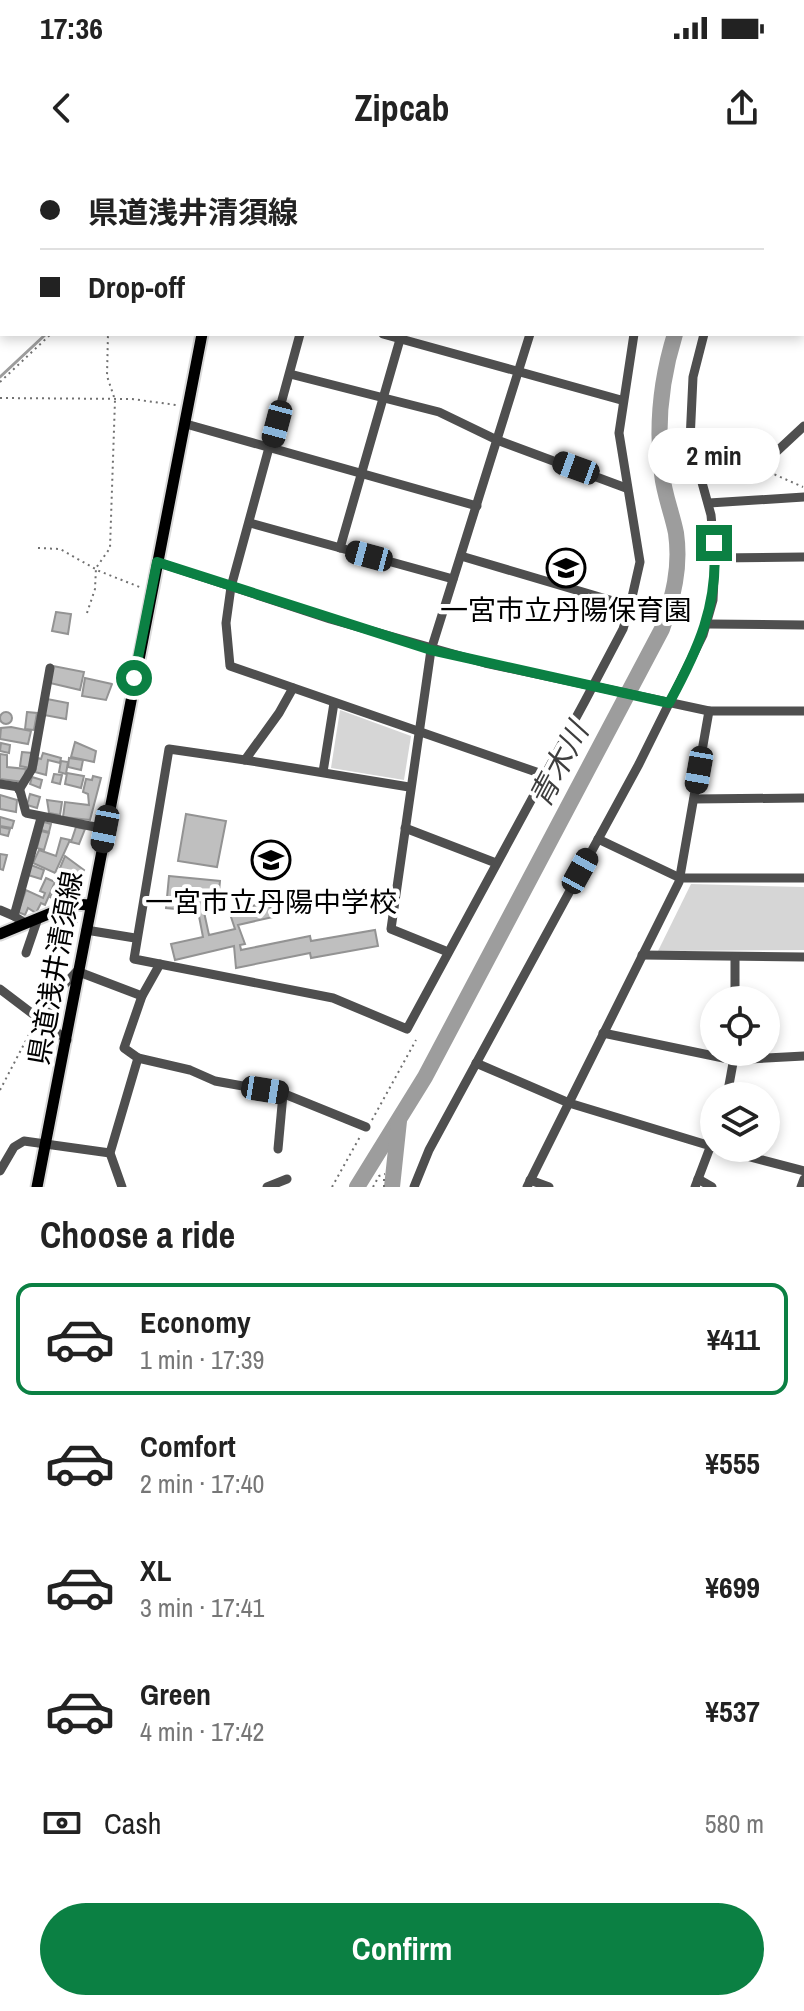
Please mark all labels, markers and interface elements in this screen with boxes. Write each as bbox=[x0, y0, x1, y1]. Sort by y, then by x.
text: 17:36 bbox=[40, 8, 103, 48]
text: Zipcab bbox=[354, 84, 450, 132]
icon: back bbox=[40, 86, 84, 130]
icon: share bbox=[720, 86, 764, 130]
text: 県道浅井清須線 bbox=[88, 192, 298, 232]
text: Drop-off bbox=[88, 267, 185, 307]
car bbox=[259, 398, 295, 450]
callout: 2 min bbox=[648, 427, 780, 483]
text: 2 min bbox=[686, 438, 742, 473]
car bbox=[549, 449, 603, 487]
route end bbox=[696, 525, 732, 561]
car bbox=[343, 538, 395, 574]
school or university icon: 一宮市立丹陽保育園 bbox=[545, 547, 587, 589]
place label: 一宮市立丹陽保育園 bbox=[440, 591, 692, 629]
route start bbox=[116, 660, 152, 696]
water label: 青木川 bbox=[519, 713, 598, 814]
car bbox=[683, 744, 715, 796]
car bbox=[89, 803, 121, 855]
school or university icon: 一宮市立丹陽中学校 bbox=[250, 839, 292, 881]
car bbox=[558, 844, 602, 898]
street label: 県道浅井清須線 bbox=[19, 868, 91, 1068]
place label: 一宮市立丹陽中学校 bbox=[145, 883, 397, 921]
map controls bbox=[700, 986, 780, 1162]
button: locate bbox=[700, 986, 780, 1066]
car bbox=[239, 1074, 291, 1106]
button: layers bbox=[700, 1082, 780, 1162]
text: Choose a ride bbox=[40, 1211, 235, 1259]
text: Economy bbox=[140, 1302, 251, 1342]
icon: car bbox=[44, 1303, 116, 1375]
text: ¥411 bbox=[707, 1319, 760, 1359]
text: 1 min · 17:39 bbox=[140, 1342, 264, 1377]
text: Comfort bbox=[140, 1426, 236, 1466]
icon: car bbox=[44, 1427, 116, 1499]
text: ¥555 bbox=[705, 1443, 760, 1483]
text: 2 min · 17:40 bbox=[140, 1466, 264, 1501]
text: XL bbox=[140, 1550, 171, 1590]
icon: car bbox=[44, 1551, 116, 1623]
text: ¥699 bbox=[705, 1567, 760, 1607]
text: 3 min · 17:41 bbox=[140, 1590, 264, 1625]
text: Green bbox=[140, 1674, 211, 1714]
icon: car bbox=[44, 1675, 116, 1747]
text: ¥537 bbox=[705, 1691, 760, 1731]
text: 4 min · 17:42 bbox=[140, 1714, 264, 1749]
icon: cash bbox=[40, 1801, 84, 1845]
text: Cash bbox=[104, 1803, 161, 1843]
text: 580 m bbox=[705, 1806, 764, 1841]
button: Confirm bbox=[40, 1903, 764, 1995]

